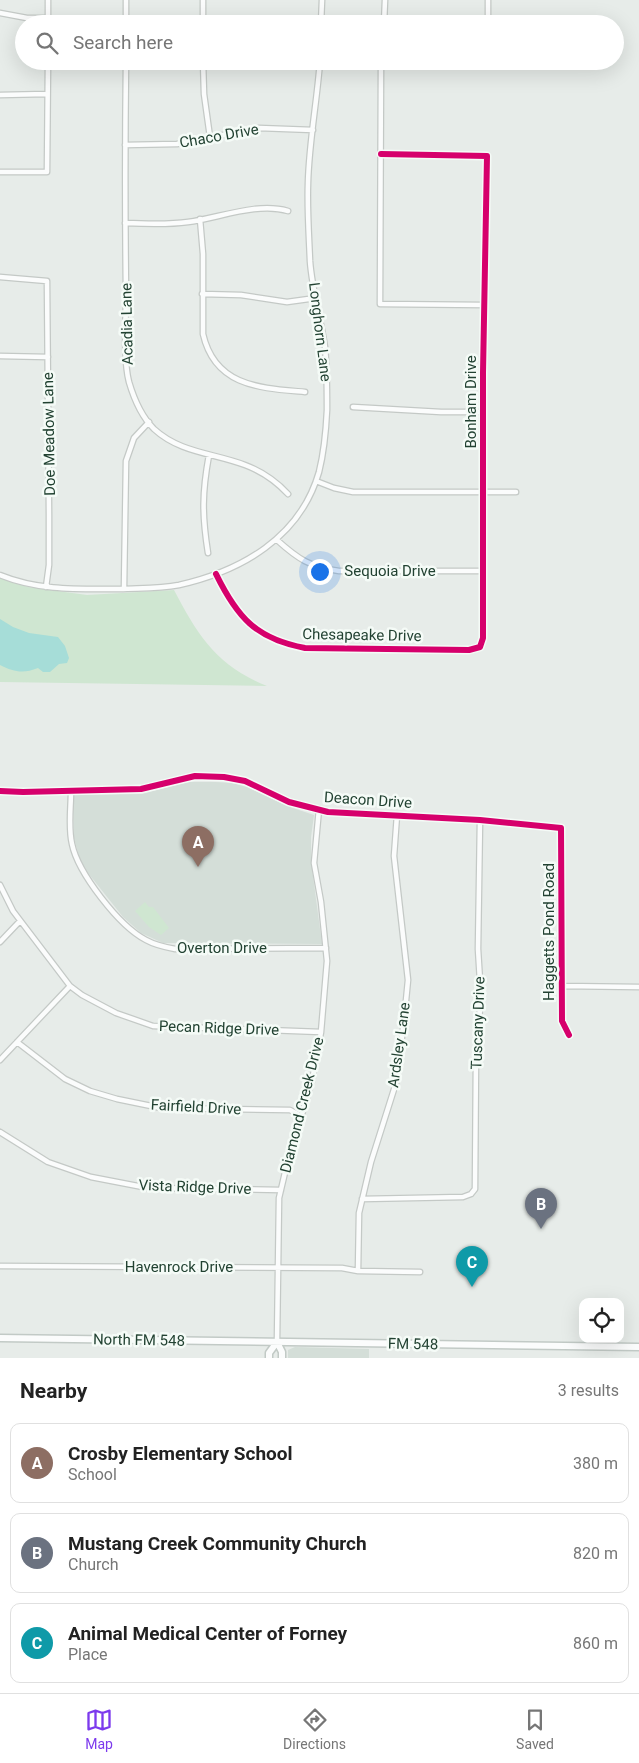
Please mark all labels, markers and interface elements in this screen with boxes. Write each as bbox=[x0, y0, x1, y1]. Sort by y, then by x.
search box bbox=[15, 15, 624, 70]
icon: search bbox=[33, 29, 61, 57]
text: Search here bbox=[73, 31, 173, 54]
street label: Chaco Drive bbox=[178, 120, 260, 152]
street label: Longhorn Lane bbox=[305, 281, 335, 383]
street label: Acadia Lane bbox=[117, 283, 137, 365]
street label: Bonham Drive bbox=[462, 355, 480, 449]
street label: Doe Meadow Lane bbox=[39, 372, 59, 496]
your location bbox=[307, 559, 333, 585]
street label: Sequoia Drive bbox=[344, 562, 436, 580]
street label: Chesapeake Drive bbox=[302, 625, 422, 645]
street label: Deacon Drive bbox=[323, 788, 413, 812]
pin: A bbox=[182, 826, 214, 867]
street label: Haggetts Pond Road bbox=[540, 863, 558, 1001]
street label: Overton Drive bbox=[177, 939, 267, 957]
street label: Tuscany Drive bbox=[467, 976, 489, 1070]
street label: Ardsley Lane bbox=[384, 1001, 414, 1089]
street label: Pecan Ridge Drive bbox=[158, 1017, 280, 1039]
street label: Diamond Creek Drive bbox=[276, 1035, 328, 1175]
street label: Fairfield Drive bbox=[150, 1096, 242, 1118]
street label: Vista Ridge Drive bbox=[138, 1176, 252, 1198]
pin: B bbox=[525, 1188, 557, 1229]
pin: C bbox=[456, 1246, 488, 1287]
street label: Havenrock Drive bbox=[125, 1258, 233, 1276]
map controls bbox=[579, 1298, 624, 1343]
button: locate bbox=[579, 1298, 624, 1343]
street label: North FM 548 bbox=[93, 1330, 185, 1350]
street label: FM 548 bbox=[388, 1335, 438, 1353]
text: Nearby bbox=[20, 1379, 87, 1403]
text: 3 results bbox=[558, 1381, 619, 1400]
text: Crosby Elementary School bbox=[68, 1442, 293, 1465]
text: A bbox=[32, 1454, 42, 1473]
text: 380 m bbox=[573, 1454, 618, 1473]
text: School bbox=[68, 1465, 117, 1484]
text: Mustang Creek Community Church bbox=[68, 1532, 367, 1555]
text: B bbox=[32, 1544, 42, 1563]
text: 820 m bbox=[573, 1544, 618, 1563]
text: Church bbox=[68, 1555, 119, 1574]
text: Animal Medical Center of Forney bbox=[68, 1622, 347, 1645]
text: C bbox=[32, 1634, 42, 1653]
text: 860 m bbox=[573, 1634, 618, 1653]
text: Place bbox=[68, 1645, 108, 1664]
tab: Map bbox=[85, 1706, 113, 1752]
tab: Directions bbox=[283, 1706, 346, 1752]
tab: Saved bbox=[516, 1706, 554, 1752]

